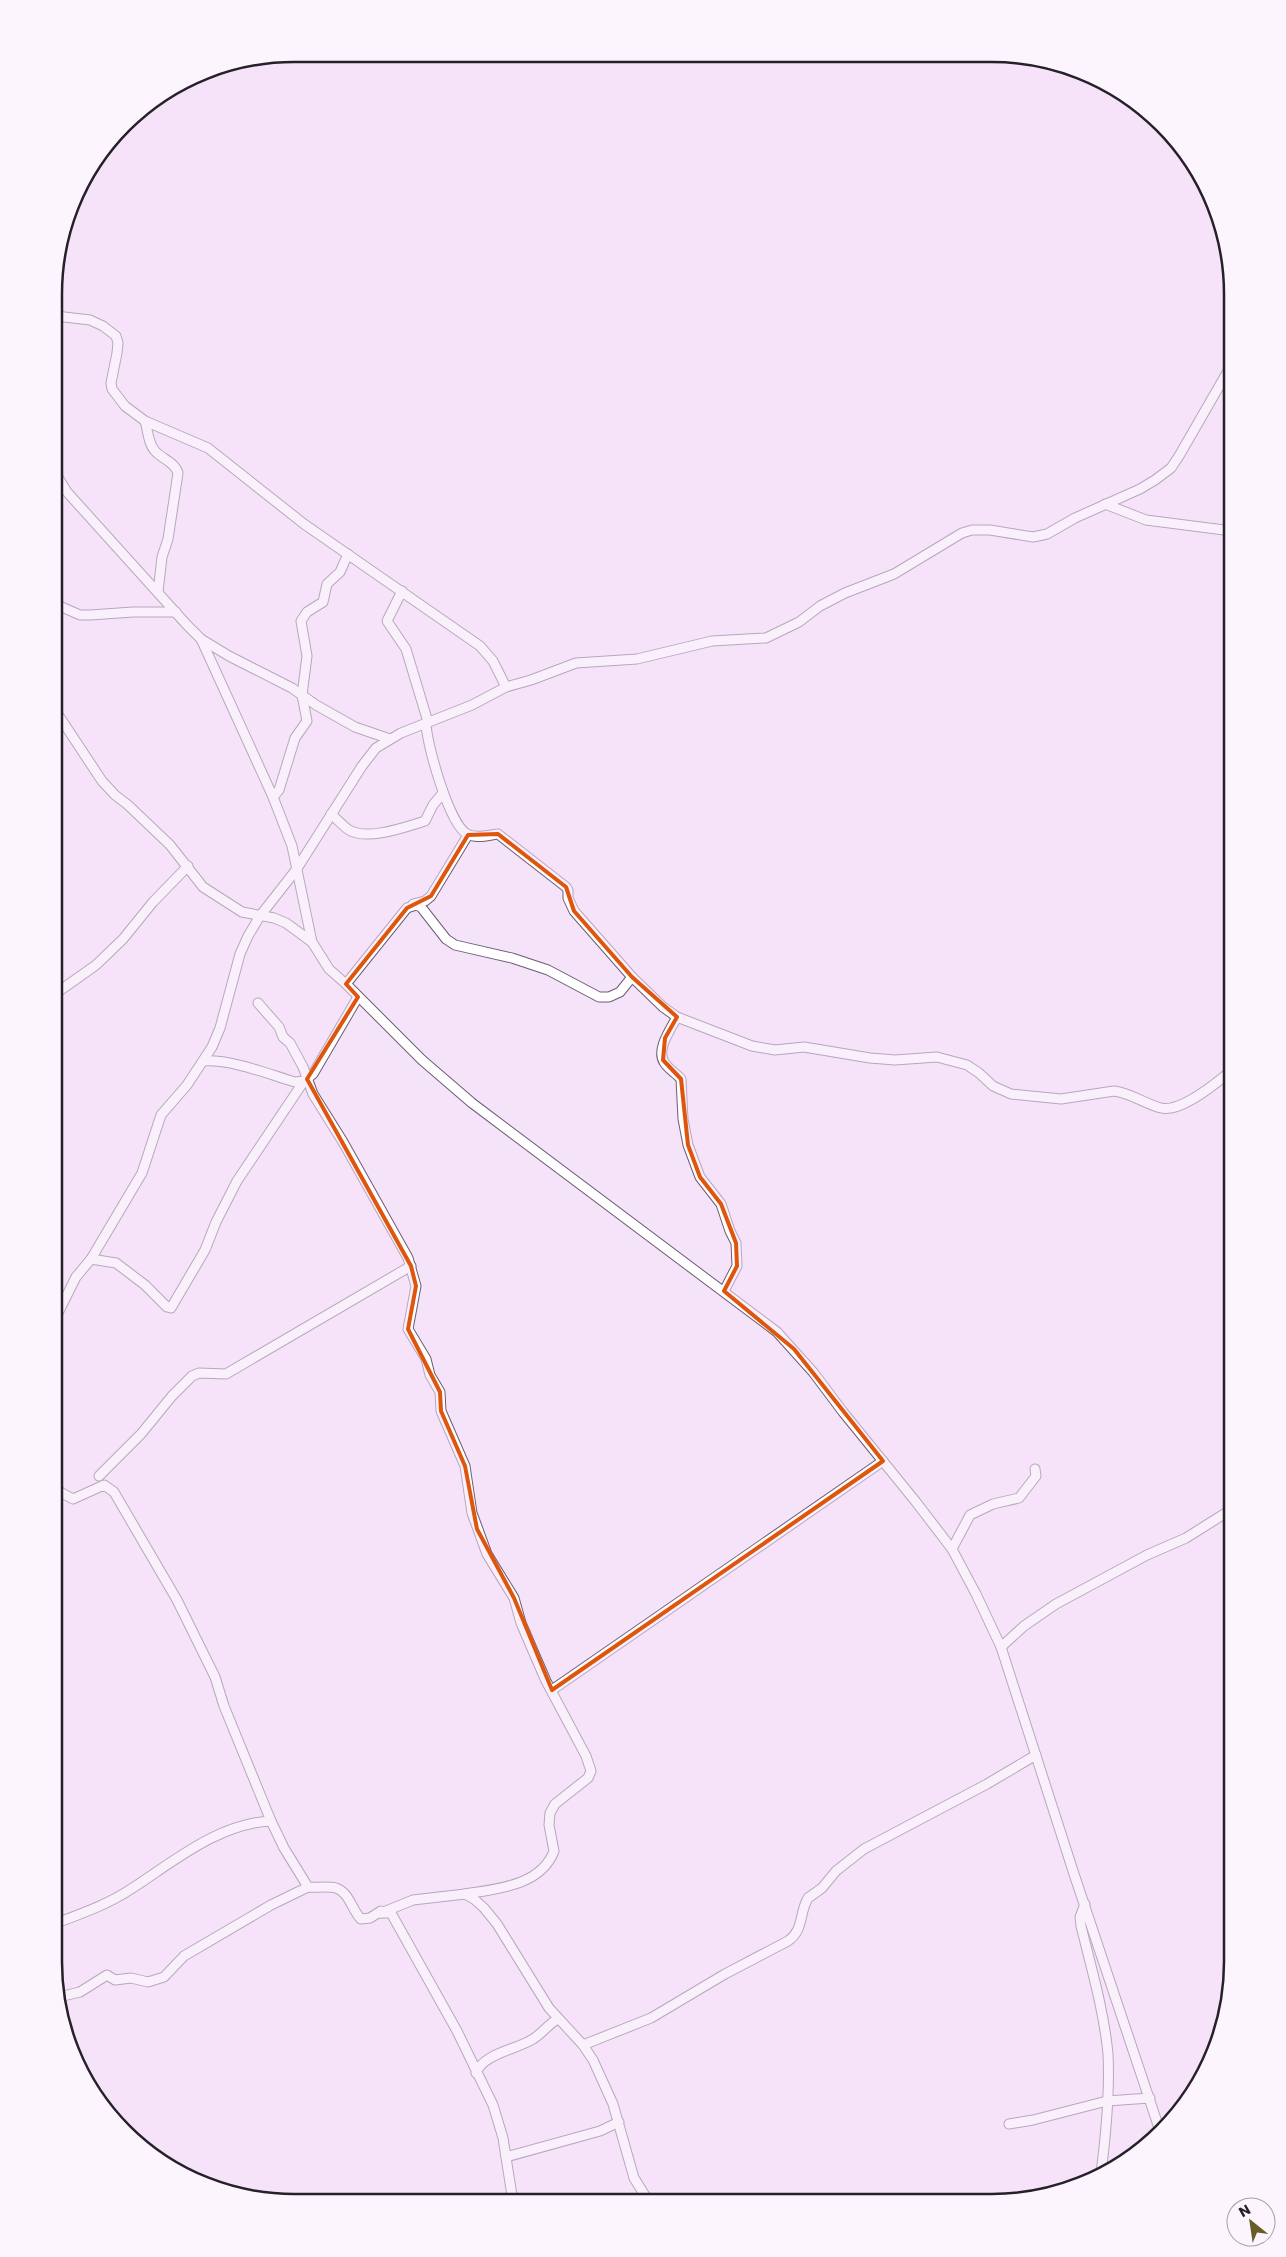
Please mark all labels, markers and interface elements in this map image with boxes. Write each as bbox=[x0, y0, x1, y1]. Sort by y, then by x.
north arrow bbox=[1226, 2197, 1276, 2247]
text: N bbox=[1235, 2199, 1254, 2222]

